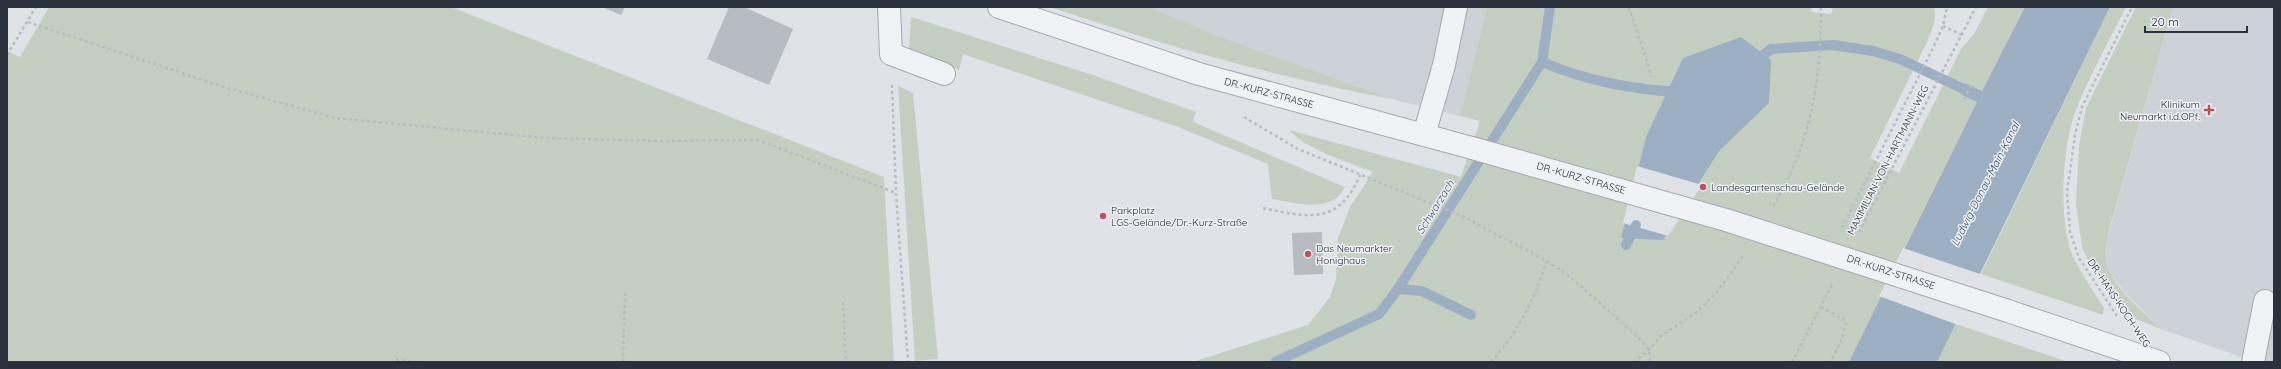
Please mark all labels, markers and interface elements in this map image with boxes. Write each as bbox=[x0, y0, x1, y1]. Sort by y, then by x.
scale bar bbox=[2145, 8, 2247, 34]
text: 20 m bbox=[2151, 14, 2179, 29]
street label: DR.-KURZ-STRASSE bbox=[1223, 75, 1315, 111]
street label: MAXIMILIAN-VON-HARTMANN-WEG bbox=[1844, 83, 1932, 237]
place label: Klinikum Neumarkt i.d.OPf. bbox=[2120, 98, 2200, 123]
marker: Klinikum Neumarkt i.d.OPf. bbox=[2203, 104, 2215, 116]
water label: Ludwig-Donau-Main-Kanal bbox=[1948, 118, 2023, 248]
street label: DR.-KURZ-STRASSE bbox=[1535, 159, 1627, 197]
water label: Schwarzach bbox=[1413, 177, 1458, 237]
place label: Landesgartenschau-Gelände bbox=[1711, 181, 1845, 194]
marker: Landesgartenschau-Gelände bbox=[1698, 182, 1708, 192]
place label: Parkplatz LGS-Gelände/Dr.-Kurz-Straße bbox=[1111, 204, 1248, 229]
marker: Parkplatz LGS-Gelände/Dr.-Kurz-Straße bbox=[1098, 211, 1108, 221]
place label: Das Neumarkter Honighaus bbox=[1316, 242, 1393, 267]
marker: Das Neumarkter Honighaus bbox=[1303, 249, 1313, 259]
street label: DR.-KURZ-STRASSE bbox=[1845, 252, 1937, 293]
street label: DR.-HANS-KOCH-WEG bbox=[2085, 256, 2154, 350]

